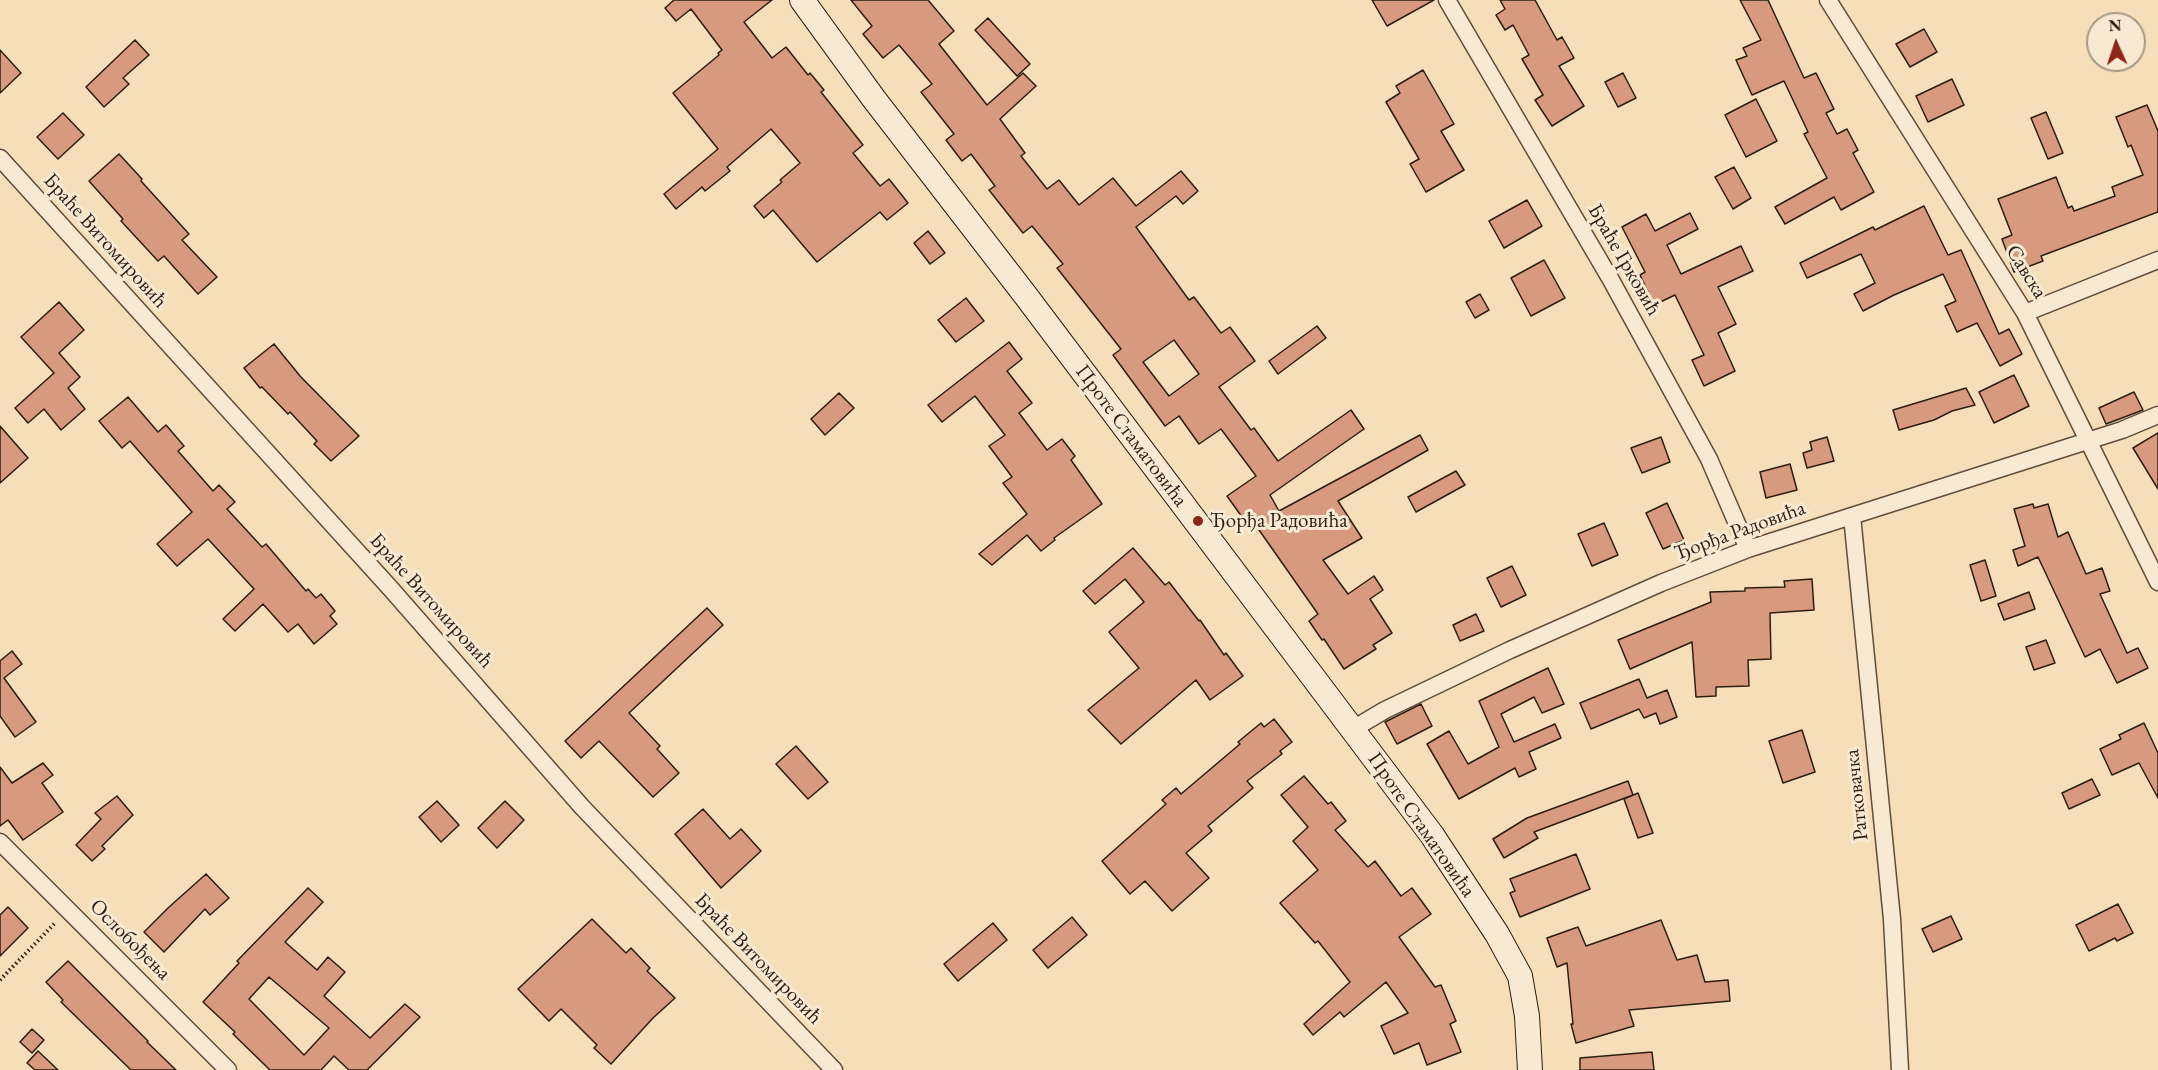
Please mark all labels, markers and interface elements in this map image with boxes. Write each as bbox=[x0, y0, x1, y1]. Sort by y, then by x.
north arrow bbox=[2086, 12, 2146, 72]
text: N bbox=[2108, 15, 2122, 36]
street label: Браће Витомировић bbox=[38, 168, 172, 314]
street label: Браће Грковић bbox=[1582, 200, 1666, 320]
street label: Савска bbox=[2000, 241, 2052, 303]
street label: Проте Стаматовића bbox=[1069, 360, 1193, 512]
street label: Ђорђа Радовића bbox=[1671, 496, 1809, 566]
place label: Ђорђа Радовића bbox=[1210, 508, 1348, 534]
marker: Ђорђа Радовића bbox=[1191, 514, 1205, 528]
street label: Браће Витомировић bbox=[364, 528, 498, 674]
street label: Проте Стаматовића bbox=[1362, 748, 1480, 902]
street label: Ратковачка bbox=[1840, 748, 1874, 842]
street label: Браће Витомировић bbox=[689, 888, 827, 1030]
street label: Ослобођења bbox=[84, 894, 176, 986]

